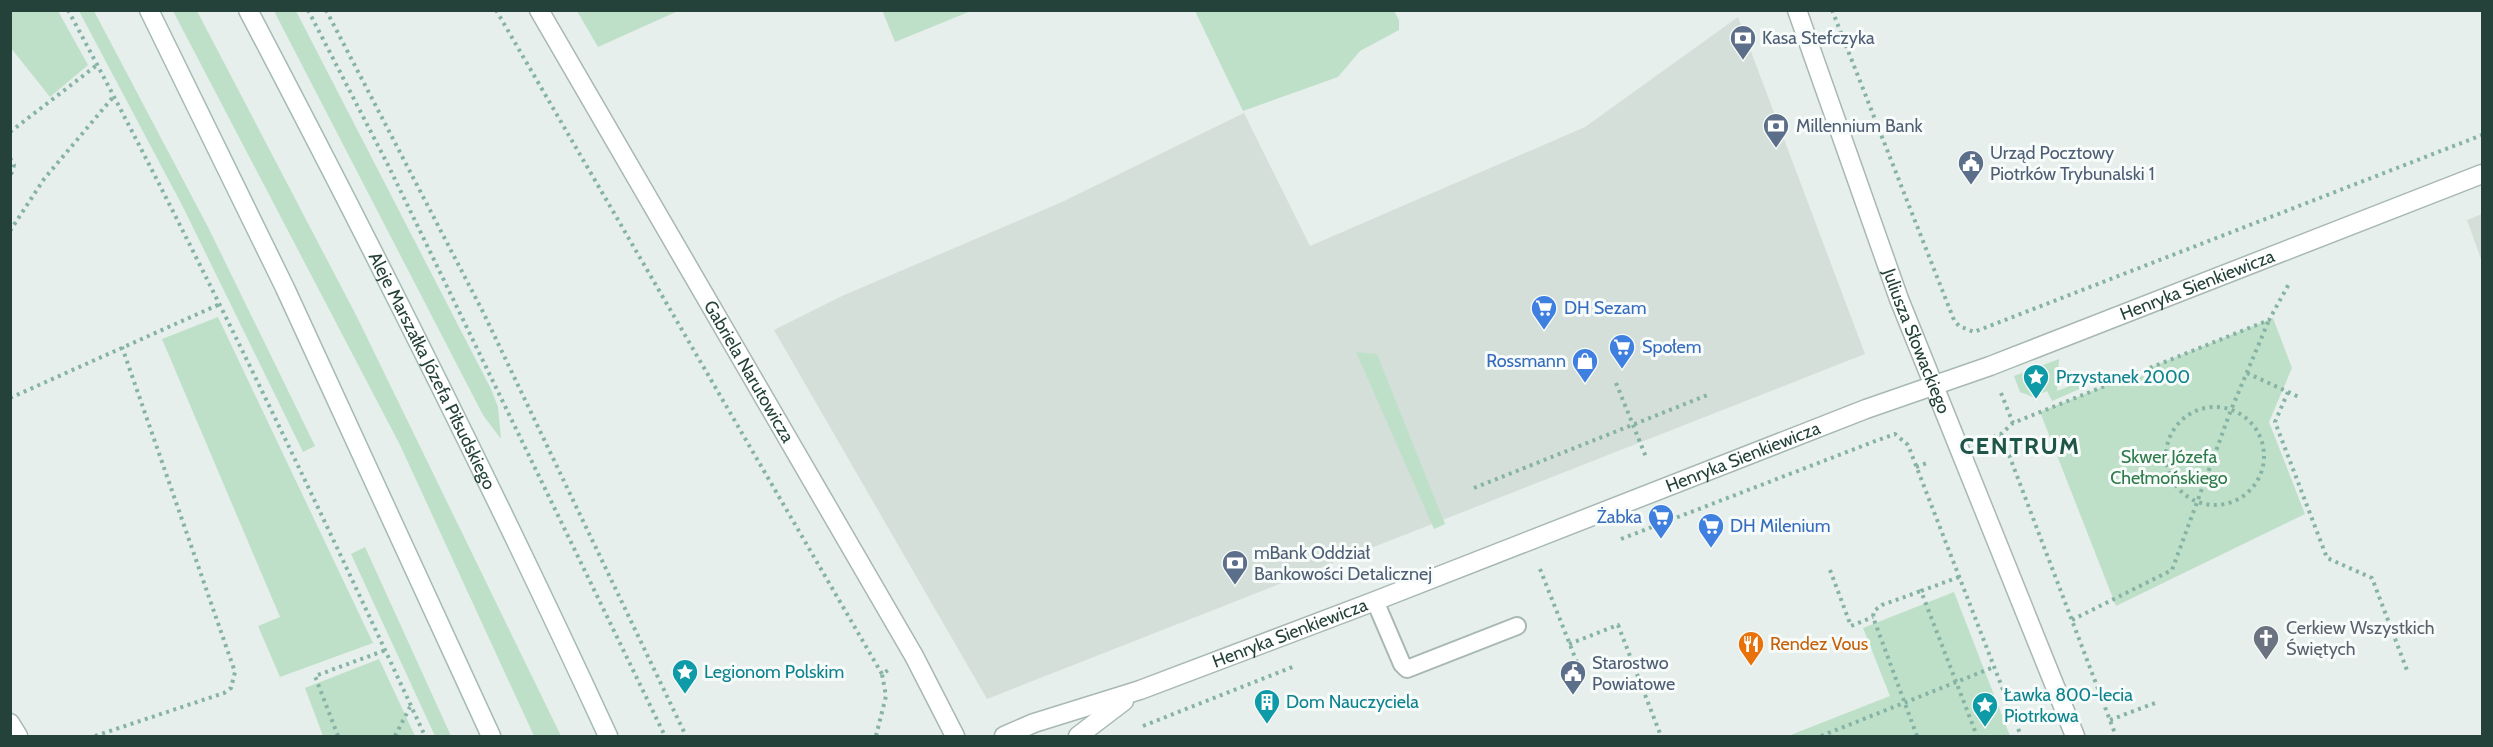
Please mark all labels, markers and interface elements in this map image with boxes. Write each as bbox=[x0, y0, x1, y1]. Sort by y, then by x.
bank icon: Kasa Stefczyka bbox=[1728, 23, 1758, 61]
place label: Kasa Stefczyka bbox=[1762, 27, 1875, 49]
bank icon: Millennium Bank bbox=[1761, 111, 1791, 149]
place label: Millennium Bank bbox=[1796, 115, 1924, 137]
place label: Urząd Pocztowy Piotrków Trybunalski 1 bbox=[1990, 142, 2155, 185]
public building icon: Urząd Pocztowy Piotrków Trybunalski 1 bbox=[1956, 148, 1986, 186]
street label: Henryka Sienkiewicza bbox=[2117, 245, 2278, 325]
street label: Aleje Marszałka Józefa Piłsudskiego bbox=[364, 248, 500, 493]
street label: Juliusza Słowackiego bbox=[1878, 265, 1955, 417]
supermarket icon: DH Sezam bbox=[1529, 293, 1559, 331]
street label: Gabriela Narutowicza bbox=[699, 296, 799, 447]
place label: DH Sezam bbox=[1564, 297, 1646, 319]
supermarket icon: Społem bbox=[1607, 332, 1637, 370]
place label: Społem bbox=[1642, 336, 1702, 358]
shop icon: Rossmann bbox=[1570, 346, 1600, 384]
place label: Rossmann bbox=[1486, 350, 1566, 372]
place icon: Przystanek 2000 bbox=[2021, 362, 2051, 400]
place label: Przystanek 2000 bbox=[2056, 366, 2190, 388]
street label: Henryka Sienkiewicza bbox=[1662, 417, 1824, 497]
district label: CENTRUM bbox=[1959, 431, 2081, 460]
park label: Skwer Józefa Chełmońskiego bbox=[2110, 446, 2228, 489]
supermarket icon: Żabka bbox=[1646, 502, 1676, 540]
place label: Żabka bbox=[1597, 506, 1642, 528]
supermarket icon: DH Milenium bbox=[1696, 511, 1726, 549]
place label: DH Milenium bbox=[1730, 515, 1831, 537]
place label: mBank Oddział Bankowości Detalicznej bbox=[1254, 542, 1432, 585]
bank icon: mBank Oddział Bankowości Detalicznej bbox=[1220, 548, 1250, 586]
street label: Henryka Sienkiewicza bbox=[1209, 594, 1371, 673]
place label: Cerkiew Wszystkich Świętych bbox=[2286, 617, 2435, 660]
church icon: Cerkiew Wszystkich Świętych bbox=[2251, 623, 2281, 661]
restaurant icon: Rendez Vous bbox=[1736, 629, 1766, 667]
place label: Rendez Vous bbox=[1770, 633, 1868, 655]
place label: Starostwo Powiatowe bbox=[1592, 652, 1675, 695]
place icon: Legionom Polskim bbox=[670, 657, 700, 695]
public building icon: Starostwo Powiatowe bbox=[1558, 658, 1588, 696]
place label: Legionom Polskim bbox=[704, 661, 844, 683]
place label: Ławka 800-lecia Piotrkowa bbox=[2004, 684, 2133, 727]
building icon: Dom Nauczyciela bbox=[1252, 687, 1282, 725]
place icon: Ławka 800-lecia Piotrkowa bbox=[1970, 690, 2000, 728]
place label: Dom Nauczyciela bbox=[1286, 691, 1419, 713]

